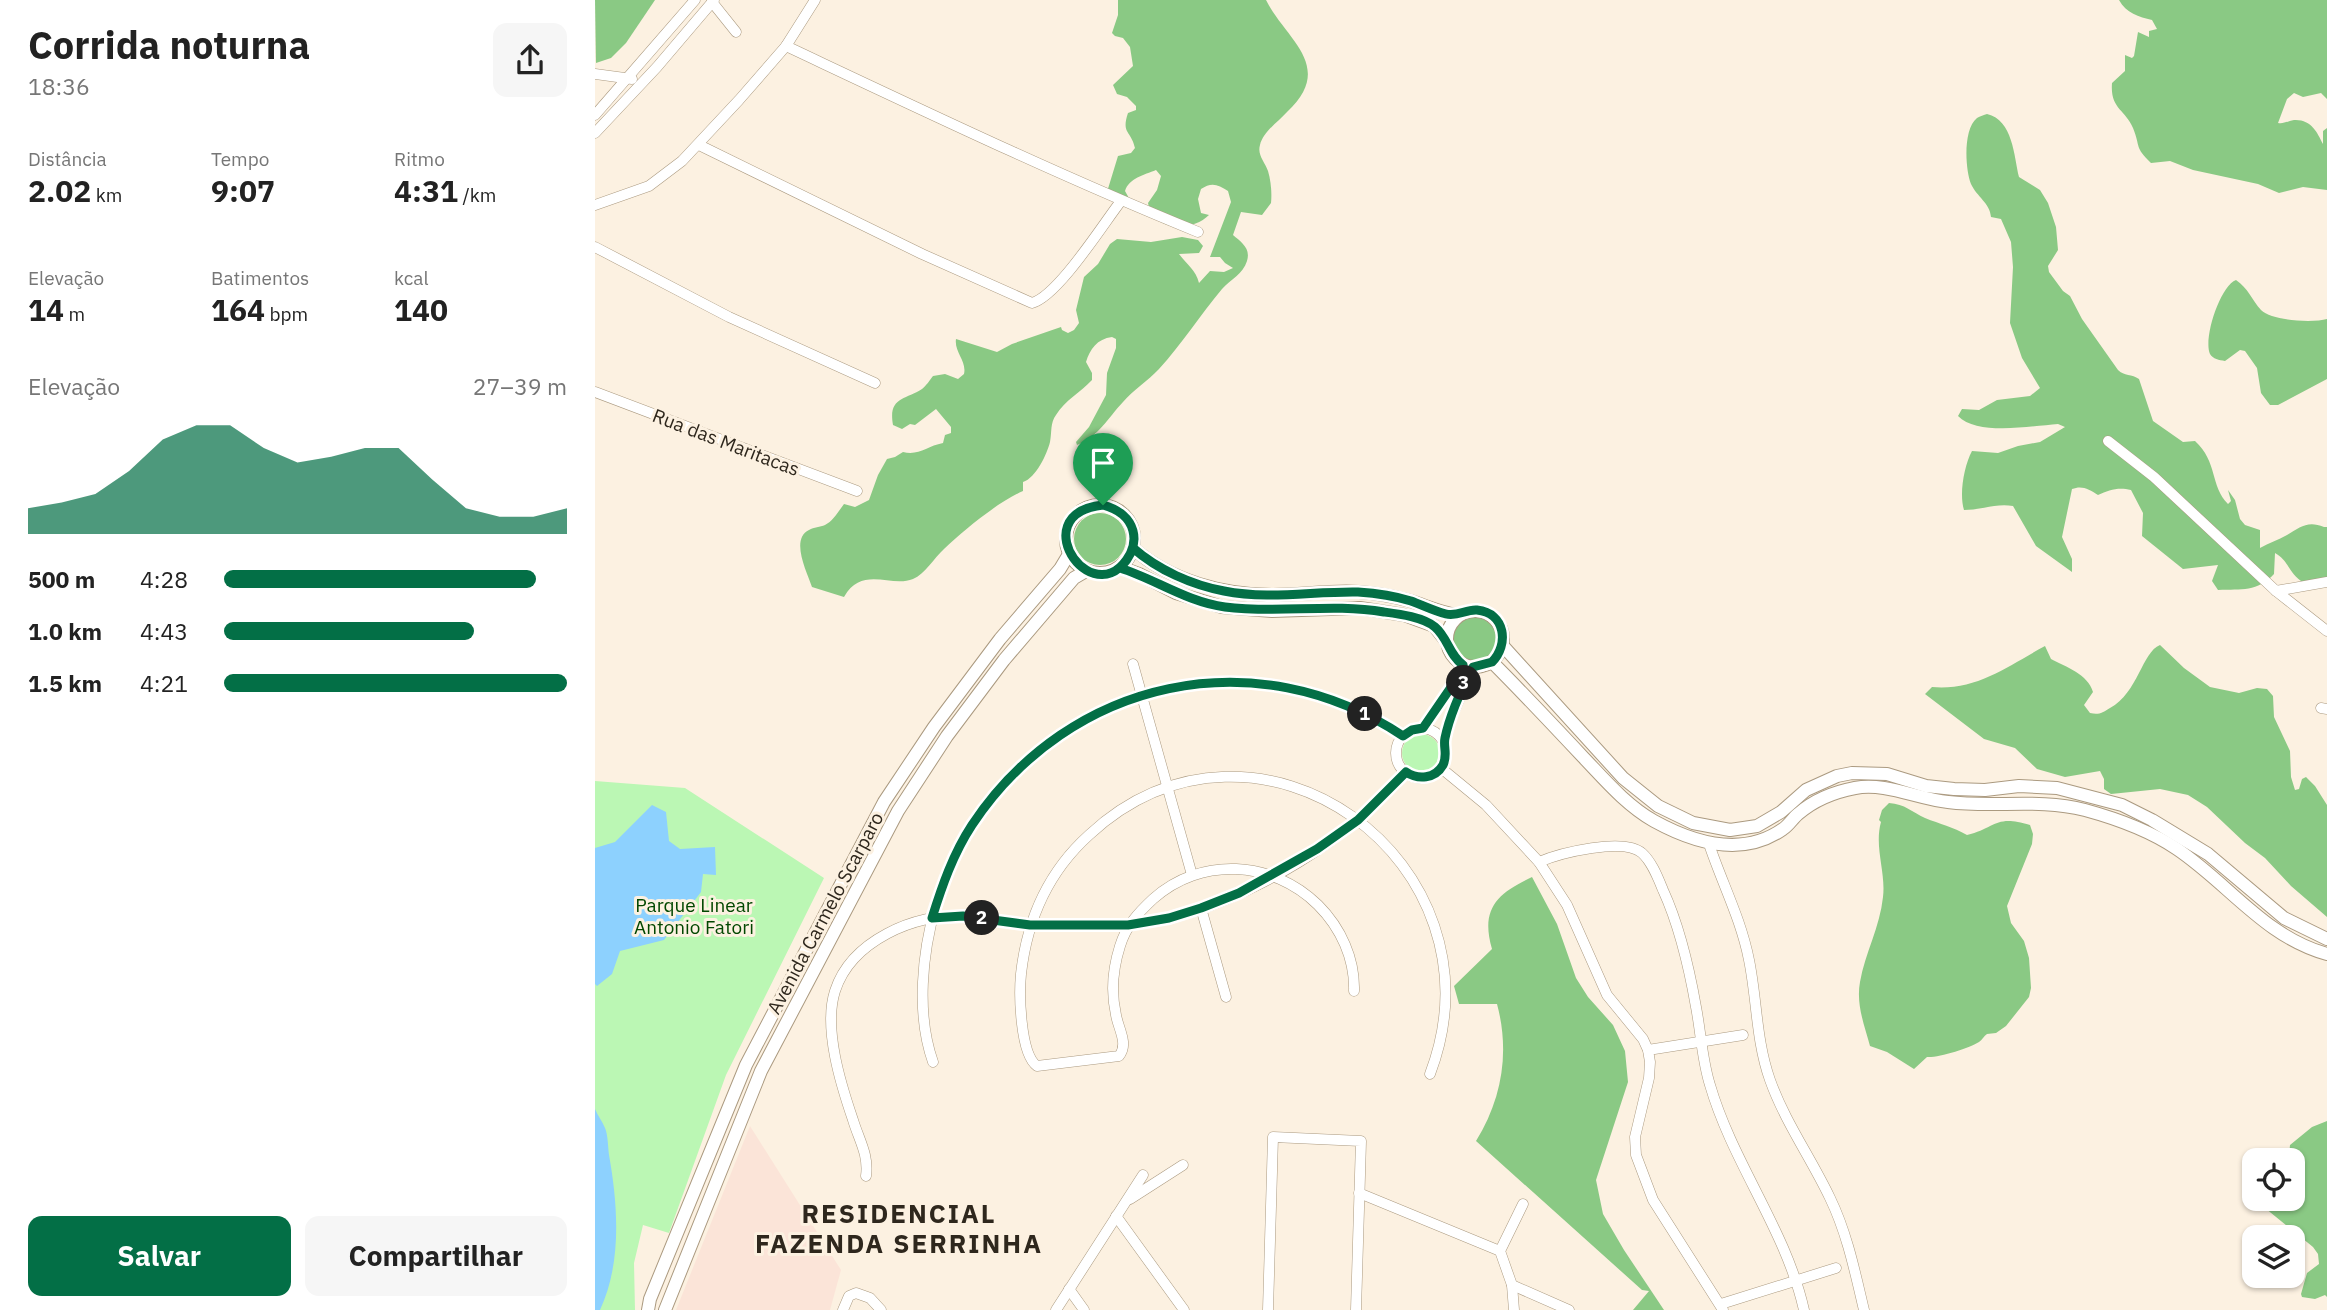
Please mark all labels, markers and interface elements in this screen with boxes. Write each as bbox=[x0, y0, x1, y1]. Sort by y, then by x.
text: Corrida noturna bbox=[28, 20, 310, 69]
button: share bbox=[493, 23, 567, 97]
text: 18:36 bbox=[28, 71, 90, 101]
text: Distância bbox=[28, 147, 107, 171]
text: Tempo bbox=[211, 147, 269, 171]
text: Ritmo bbox=[394, 147, 445, 171]
text: 2.02 bbox=[28, 171, 91, 210]
text: 9:07 bbox=[211, 171, 275, 210]
text: 4:31 bbox=[394, 171, 458, 210]
text: km bbox=[91, 183, 122, 207]
text: /km bbox=[458, 183, 496, 207]
text: Elevação bbox=[28, 266, 104, 290]
text: Batimentos bbox=[211, 266, 309, 290]
text: kcal bbox=[394, 266, 429, 290]
text: 14 bbox=[28, 290, 64, 329]
text: 164 bbox=[211, 290, 265, 329]
text: 140 bbox=[394, 290, 448, 329]
text: m bbox=[64, 302, 85, 326]
text: bpm bbox=[265, 302, 308, 326]
text: Elevação bbox=[28, 371, 120, 401]
text: 27–39 m bbox=[473, 371, 567, 401]
street label: Rua das Maritacas bbox=[649, 403, 803, 481]
pin bbox=[1073, 433, 1133, 505]
icon: arrive bbox=[1084, 444, 1122, 482]
text: 500 m bbox=[28, 564, 95, 594]
text: 4:28 bbox=[140, 564, 188, 594]
text: 1.0 km bbox=[28, 616, 102, 646]
text: 4:43 bbox=[140, 616, 188, 646]
pin: 3 bbox=[1447, 666, 1481, 700]
text: 1.5 km bbox=[28, 668, 102, 698]
text: 4:21 bbox=[140, 668, 188, 698]
text: 3 bbox=[1458, 670, 1469, 694]
pin: 1 bbox=[1347, 696, 1383, 732]
text: 1 bbox=[1359, 701, 1370, 725]
street label: Avenida Carmelo Scarparo bbox=[762, 808, 888, 1018]
park label: Parque Linear Antonio Fatori bbox=[634, 893, 754, 939]
pin: 2 bbox=[965, 900, 999, 936]
text: 2 bbox=[976, 905, 987, 929]
map controls bbox=[2242, 1148, 2305, 1288]
button: locate bbox=[2242, 1148, 2305, 1211]
district label: RESIDENCIAL FAZENDA SERRINHA bbox=[755, 1196, 1043, 1260]
button: Salvar bbox=[28, 1216, 291, 1296]
button: Compartilhar bbox=[305, 1216, 567, 1296]
button: layers bbox=[2242, 1225, 2305, 1288]

